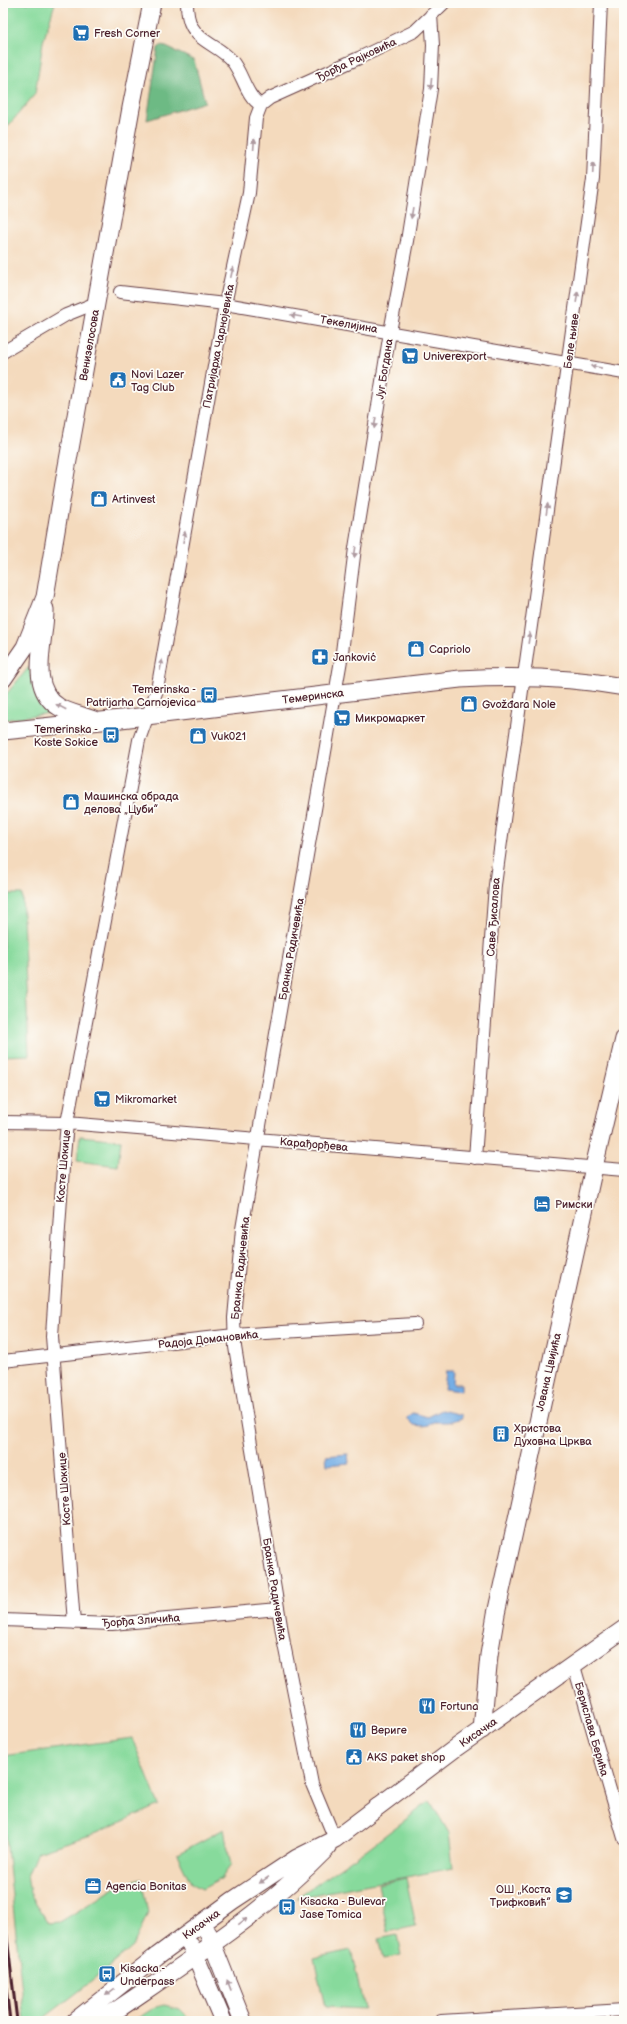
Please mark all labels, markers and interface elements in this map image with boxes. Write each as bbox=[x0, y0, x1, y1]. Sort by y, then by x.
supermarket icon: Fresh Corner bbox=[71, 23, 91, 43]
place label: Fresh Corner bbox=[94, 27, 161, 40]
street label: Ђорђа Рајковића bbox=[314, 35, 399, 84]
one-way arrow bbox=[428, 78, 434, 90]
one-way arrow bbox=[250, 138, 257, 150]
one-way arrow bbox=[590, 162, 597, 174]
one-way arrow bbox=[408, 207, 414, 219]
one-way arrow bbox=[230, 265, 236, 278]
street label: Патријарха Чарнојевића bbox=[200, 282, 237, 409]
one-way arrow bbox=[574, 291, 580, 303]
street label: Венизелосова bbox=[77, 308, 102, 382]
one-way arrow bbox=[290, 312, 302, 318]
street label: Текелијина bbox=[319, 313, 379, 336]
street label: Беле њиве bbox=[561, 313, 582, 370]
street label: Југ Богдана bbox=[373, 337, 396, 400]
supermarket icon: Univerexport bbox=[400, 346, 420, 366]
place label: Univerexport bbox=[423, 350, 487, 363]
one-way arrow bbox=[590, 364, 602, 370]
place label: Novi Lazer Tag Club bbox=[131, 368, 185, 394]
public building icon: Novi Lazer Tag Club bbox=[108, 370, 128, 390]
one-way arrow bbox=[372, 417, 378, 430]
shop icon: Artinvest bbox=[89, 489, 109, 509]
place label: Artinvest bbox=[112, 493, 156, 506]
one-way arrow bbox=[544, 503, 550, 515]
one-way arrow bbox=[181, 531, 187, 543]
one-way arrow bbox=[352, 546, 358, 558]
one-way arrow bbox=[526, 632, 532, 644]
shop icon: Capriolo bbox=[406, 639, 426, 659]
place label: Capriolo bbox=[429, 643, 471, 656]
pharmacy icon: Janković bbox=[310, 647, 330, 667]
place label: Janković bbox=[333, 651, 376, 664]
one-way arrow bbox=[158, 659, 164, 671]
place label: Temerinska - Patrijarha Carnojevica bbox=[86, 683, 196, 709]
bus stop icon: Temerinska - Patrijarha Carnojevica bbox=[199, 685, 219, 705]
street label: Темеринска bbox=[281, 686, 345, 707]
shop icon: Gvožđara Nole bbox=[459, 694, 479, 714]
place label: Gvožđara Nole bbox=[482, 698, 556, 711]
one-way arrow bbox=[55, 704, 67, 711]
supermarket icon: Микромаркет bbox=[332, 708, 352, 728]
place label: Микромаркет bbox=[355, 712, 425, 725]
place label: Temerinska - Koste Sokice bbox=[34, 723, 98, 749]
bus stop icon: Temerinska - Koste Sokice bbox=[101, 725, 121, 745]
shop icon: Vuk021 bbox=[188, 726, 208, 746]
place label: Vuk021 bbox=[211, 730, 246, 743]
place label: Машинска обрада делова „Цуби” bbox=[84, 790, 179, 816]
shop icon: Машинска обрада делова „Цуби” bbox=[61, 792, 81, 812]
street label: Саве Ђисалова bbox=[484, 877, 503, 957]
street label: Бранка Радичевића bbox=[276, 896, 307, 1001]
supermarket icon: Mikromarket bbox=[92, 1089, 112, 1109]
place label: Mikromarket bbox=[115, 1093, 177, 1106]
street label: Косте Шокице bbox=[54, 1129, 73, 1203]
street label: Карађорђева bbox=[279, 1135, 349, 1154]
hotel icon: Римски bbox=[532, 1194, 552, 1214]
place label: Римски bbox=[555, 1198, 593, 1211]
street label: Бранка Радичевића bbox=[229, 1215, 252, 1320]
street label: Радоја Домановића bbox=[157, 1328, 259, 1351]
street label: Јована Цвијића bbox=[533, 1331, 564, 1412]
place label: Христова Духовна Црква bbox=[514, 1422, 592, 1448]
building icon: Христова Духовна Црква bbox=[491, 1424, 511, 1444]
street label: Косте Шокице bbox=[55, 1452, 74, 1526]
street label: Бранка Радичевића bbox=[260, 1537, 289, 1642]
street label: Ђорђа Зличића bbox=[102, 1611, 181, 1630]
street label: Берислава Берића bbox=[572, 1680, 611, 1778]
restaurant icon: Fortuna bbox=[417, 1696, 437, 1716]
place label: Fortuna bbox=[440, 1700, 478, 1713]
street label: Кисачка bbox=[457, 1714, 500, 1750]
restaurant icon: Вериге bbox=[348, 1720, 368, 1740]
place label: Вериге bbox=[371, 1724, 407, 1737]
public building icon: AKS paket shop bbox=[344, 1747, 364, 1767]
place label: AKS paket shop bbox=[367, 1751, 445, 1764]
office icon: Agencia Bonitas bbox=[83, 1876, 103, 1896]
one-way arrow bbox=[259, 1876, 270, 1883]
place label: Agencia Bonitas bbox=[106, 1880, 187, 1893]
place label: ОШ „Коста Трифковић” bbox=[490, 1883, 551, 1909]
school or university icon: ОШ „Коста Трифковић” bbox=[554, 1885, 574, 1905]
place label: Kisacka - Bulevar Jase Tomica bbox=[300, 1895, 387, 1921]
bus stop icon: Kisacka - Bulevar Jase Tomica bbox=[277, 1897, 297, 1917]
street label: Кисачка bbox=[180, 1906, 223, 1942]
one-way arrow bbox=[238, 1916, 249, 1925]
place label: Kisacka - Underpass bbox=[120, 1962, 175, 1988]
bus stop icon: Kisacka - Underpass bbox=[97, 1964, 117, 1984]
one-way arrow bbox=[225, 1978, 231, 1990]
one-way arrow bbox=[105, 1988, 116, 1996]

